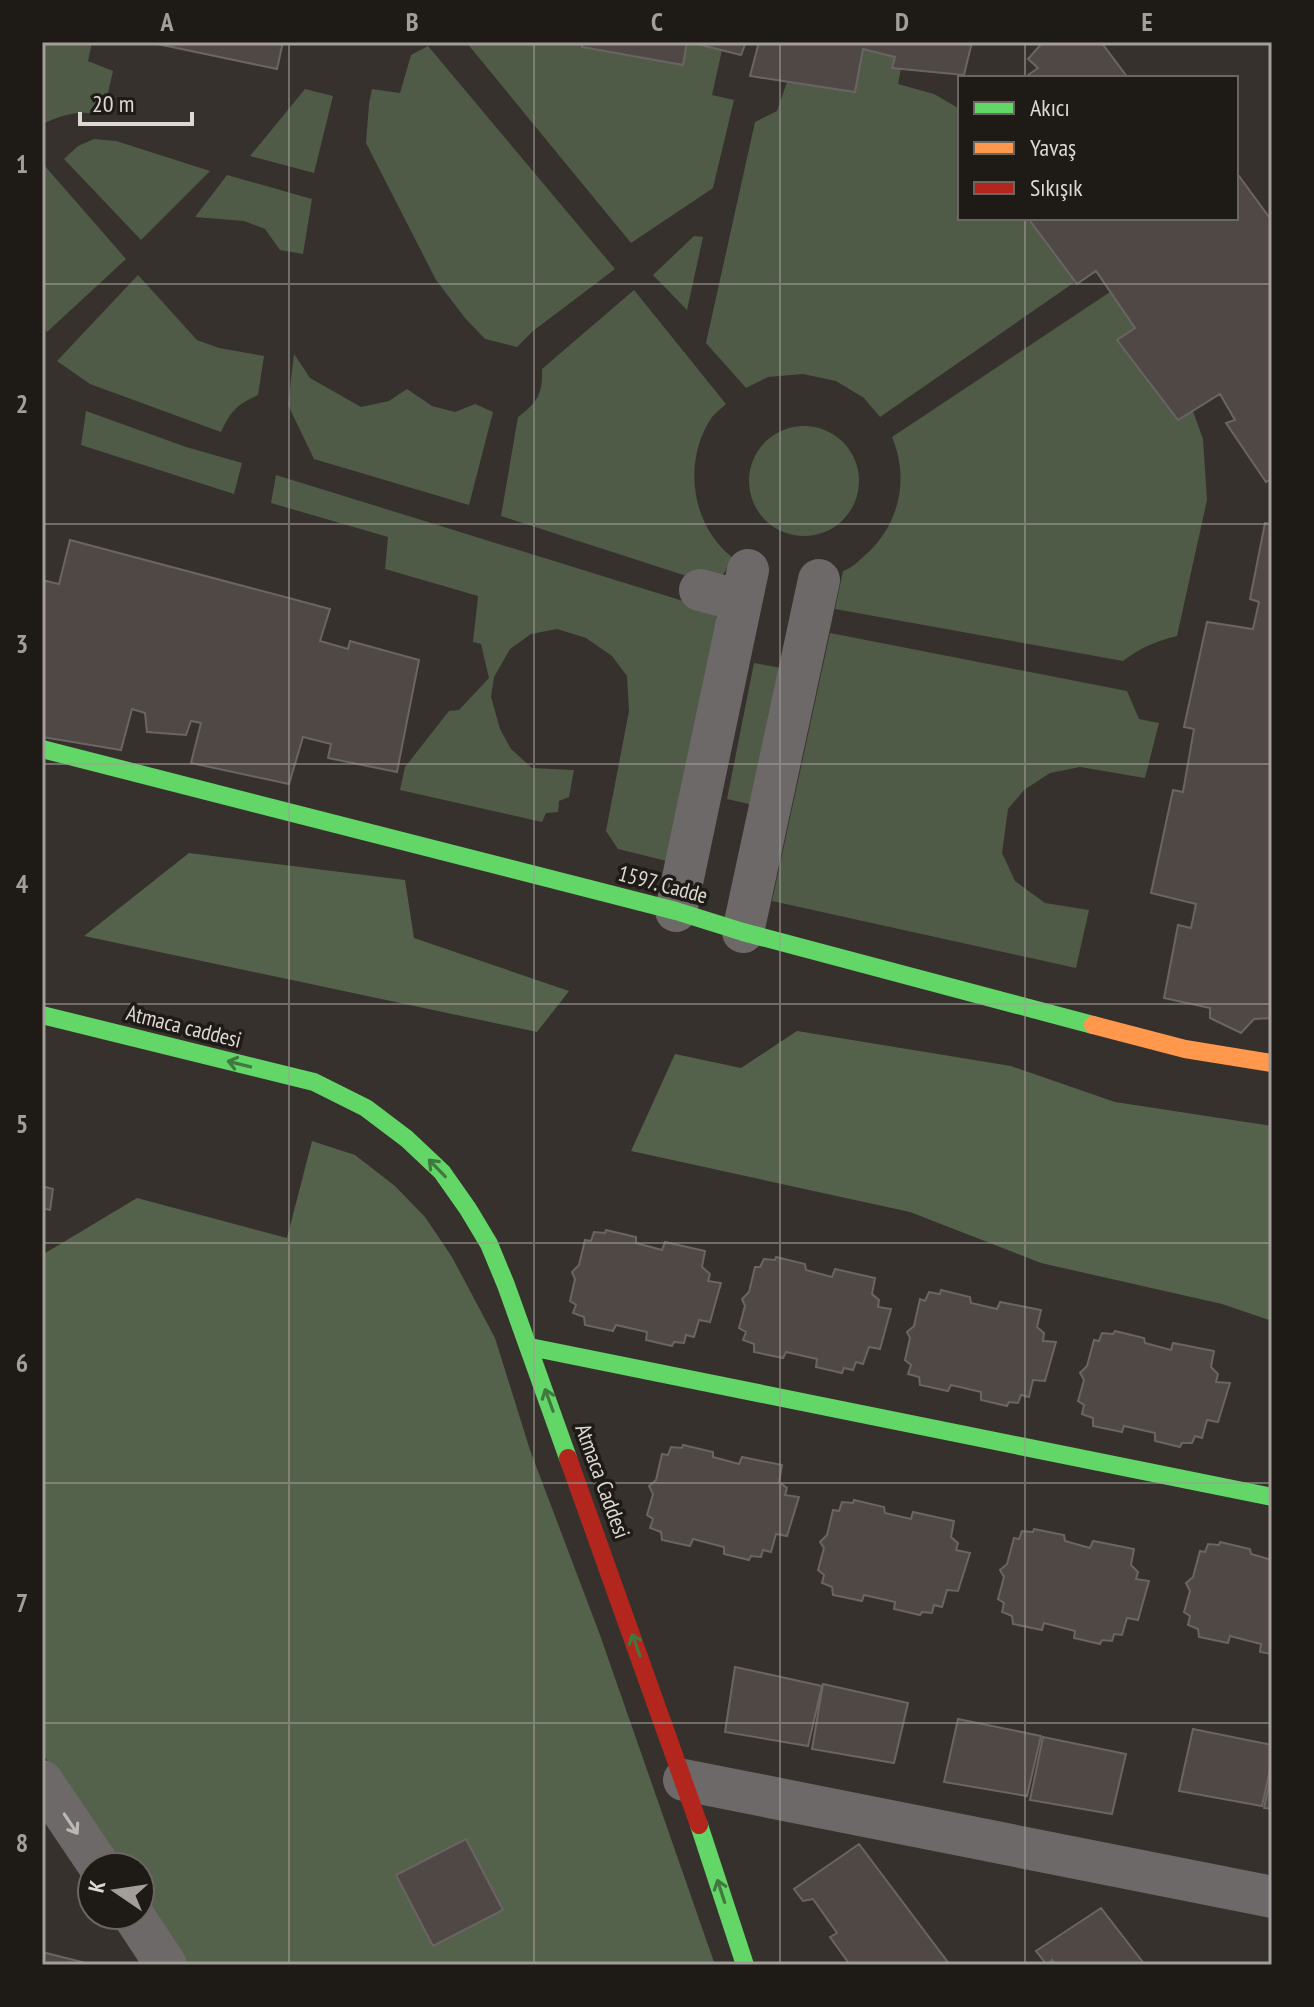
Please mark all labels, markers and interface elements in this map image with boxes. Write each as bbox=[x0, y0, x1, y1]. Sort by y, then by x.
text: A bbox=[159, 5, 174, 38]
text: B bbox=[406, 5, 419, 38]
text: C bbox=[651, 5, 663, 38]
text: D bbox=[895, 5, 909, 38]
text: E bbox=[1141, 5, 1153, 38]
scale bar bbox=[80, 76, 192, 126]
legend bbox=[958, 76, 1238, 220]
text: 20 m bbox=[92, 88, 134, 119]
text: Akıcı bbox=[1030, 92, 1070, 123]
text: Yavaş bbox=[1030, 132, 1076, 163]
text: 1 bbox=[16, 147, 28, 180]
text: Sıkışık bbox=[1030, 172, 1083, 203]
text: 2 bbox=[16, 387, 28, 420]
text: 3 bbox=[16, 627, 28, 660]
street label: 1597. Cadde bbox=[615, 859, 711, 909]
text: 4 bbox=[16, 867, 29, 900]
street label: Atmaca caddesi bbox=[124, 998, 244, 1054]
one-way arrow bbox=[226, 1055, 252, 1070]
text: 5 bbox=[16, 1107, 28, 1140]
one-way arrow bbox=[427, 1158, 446, 1178]
text: 6 bbox=[16, 1346, 28, 1379]
one-way arrow bbox=[540, 1388, 555, 1413]
street label: Atmaca Caddesi bbox=[569, 1420, 637, 1542]
text: 7 bbox=[16, 1586, 28, 1619]
one-way arrow bbox=[627, 1633, 642, 1658]
one-way arrow bbox=[63, 1812, 79, 1834]
text: 8 bbox=[16, 1826, 28, 1859]
north arrow bbox=[76, 1851, 156, 1931]
text: K bbox=[82, 1877, 112, 1895]
one-way arrow bbox=[712, 1879, 727, 1904]

